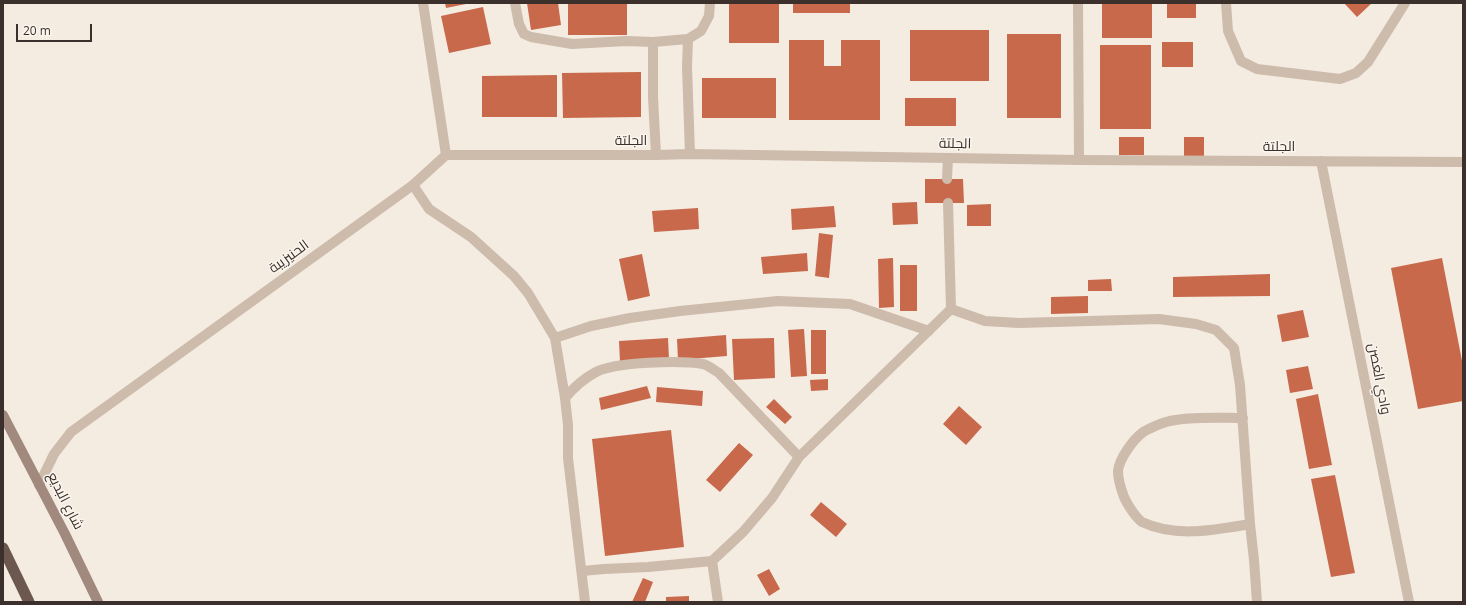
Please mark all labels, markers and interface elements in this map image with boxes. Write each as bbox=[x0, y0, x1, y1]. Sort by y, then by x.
scale bar bbox=[18, 16, 94, 42]
text: 20 m bbox=[23, 22, 51, 39]
street label: الجلتة bbox=[615, 133, 647, 149]
street label: الجلتة bbox=[939, 135, 971, 153]
street label: الجلتة bbox=[1263, 139, 1295, 155]
street label: الحنيزيبة bbox=[266, 237, 312, 277]
street label: وادي الغصن bbox=[1364, 342, 1394, 416]
street label: شارع البديع bbox=[43, 469, 87, 533]

